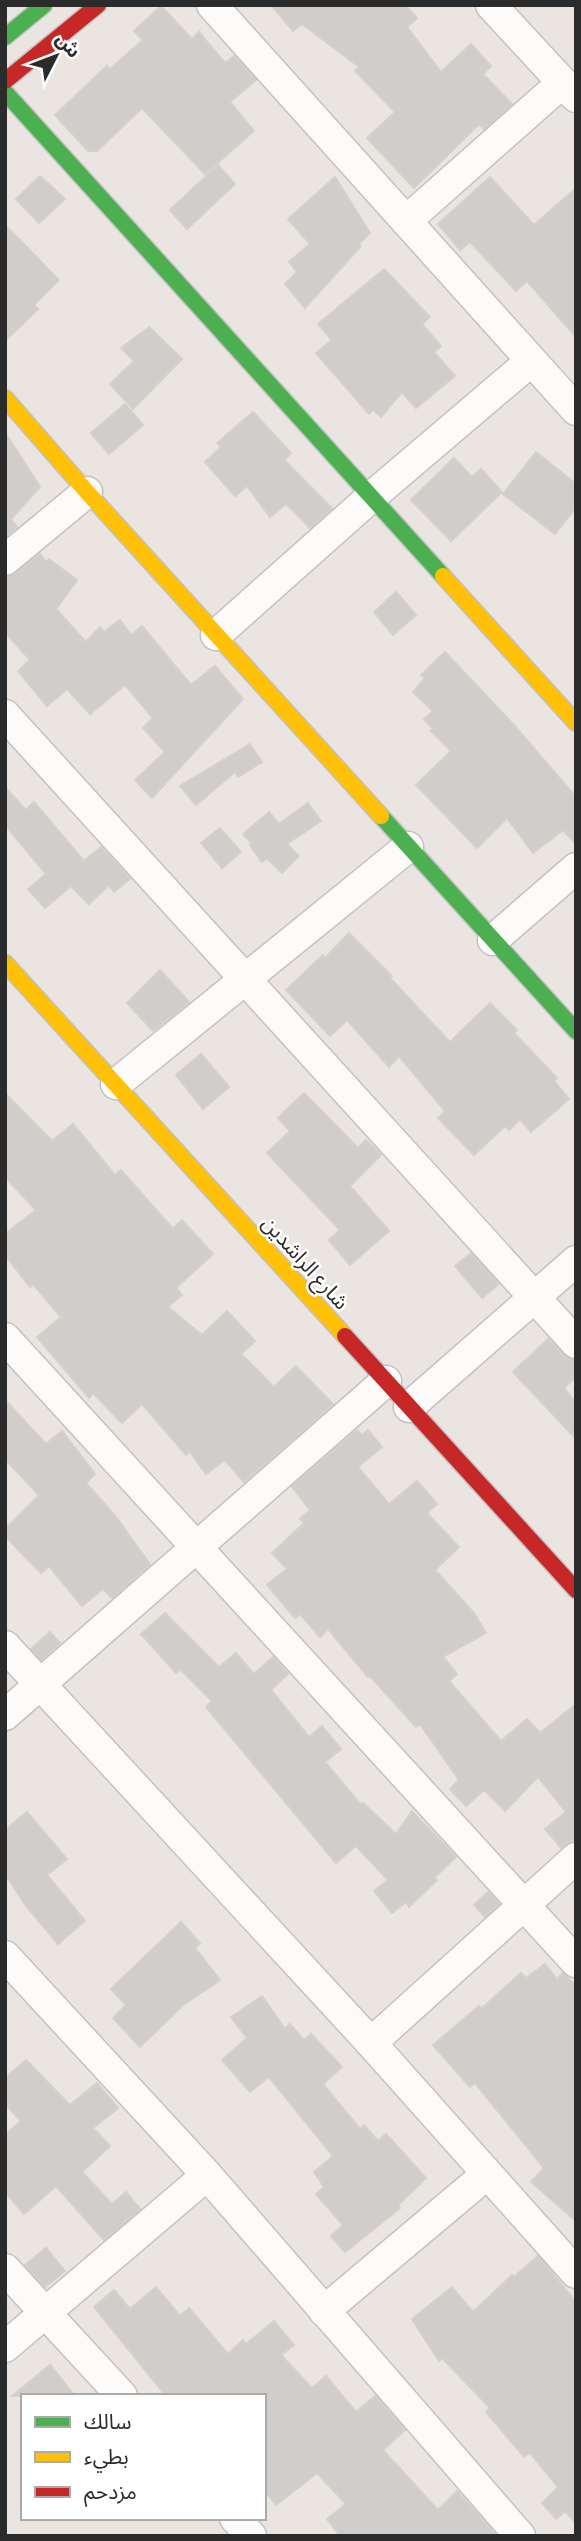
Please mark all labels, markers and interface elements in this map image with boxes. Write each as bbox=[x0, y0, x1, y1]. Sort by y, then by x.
north arrow bbox=[21, 21, 91, 91]
text: ش bbox=[50, 26, 87, 63]
street label: شارع الراشدين bbox=[255, 1209, 356, 1316]
legend bbox=[21, 2394, 266, 2520]
text: سالك bbox=[84, 2407, 131, 2435]
text: بطيء bbox=[84, 2442, 129, 2473]
text: مزدحم bbox=[84, 2477, 137, 2507]

